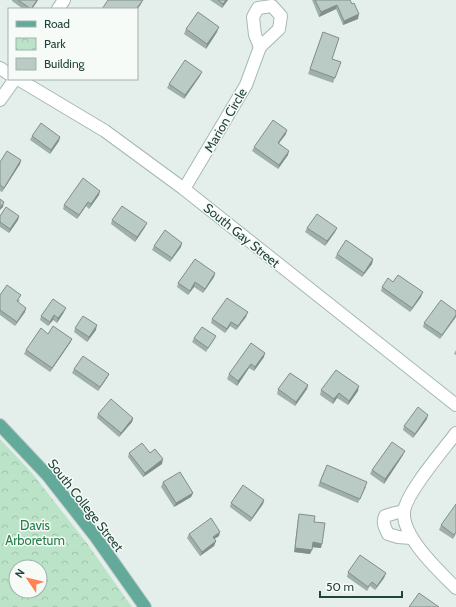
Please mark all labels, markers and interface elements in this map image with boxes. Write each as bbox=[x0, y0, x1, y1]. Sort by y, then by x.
legend bbox=[8, 8, 138, 80]
text: Road bbox=[44, 16, 70, 31]
text: Park bbox=[44, 36, 66, 51]
text: Building bbox=[44, 56, 86, 71]
street label: Marion Circle bbox=[200, 85, 250, 155]
street label: South Gay Street bbox=[201, 199, 284, 271]
street label: South College Street bbox=[45, 456, 127, 555]
park label: Davis Arboretum bbox=[5, 517, 65, 548]
north arrow bbox=[8, 559, 48, 599]
text: N bbox=[12, 566, 28, 580]
scale bar bbox=[320, 573, 402, 599]
text: 50 m bbox=[326, 579, 354, 594]

